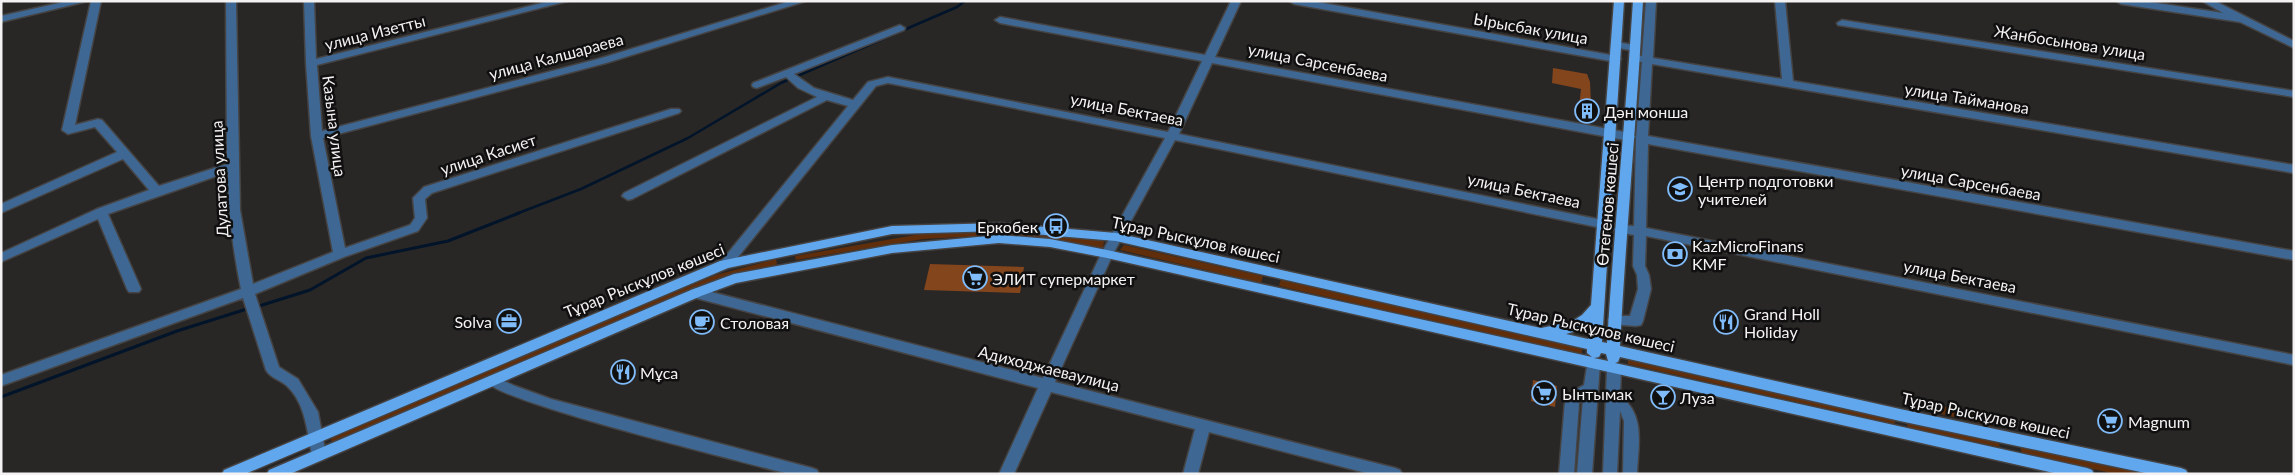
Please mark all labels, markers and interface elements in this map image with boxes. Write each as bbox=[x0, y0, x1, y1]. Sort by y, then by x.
street label: Ырысбак улица bbox=[1472, 9, 1590, 47]
street label: улица Изетты bbox=[323, 10, 427, 54]
street label: Жанбосынова улица bbox=[1993, 21, 2147, 63]
street label: улица Калшараева bbox=[487, 29, 625, 83]
street label: улица Сарсенбаева bbox=[1246, 39, 1390, 85]
street label: Казына улица bbox=[319, 74, 351, 178]
street label: улица Тайманова bbox=[1903, 79, 2031, 117]
street label: улица Бектаева bbox=[1069, 89, 1185, 129]
building icon: Дән монша bbox=[1574, 98, 1600, 124]
place label: Дән монша bbox=[1604, 102, 1688, 121]
street label: Дулатова улица bbox=[206, 120, 232, 238]
street label: улица Касиет bbox=[438, 130, 538, 178]
street label: Өтегенов көшесі bbox=[1592, 141, 1622, 267]
street label: улица Сарсенбаева bbox=[1899, 160, 2043, 204]
street label: улица Бектаева bbox=[1466, 169, 1582, 211]
place label: Центр подготовки учителей bbox=[1698, 171, 1834, 208]
school or university icon: Центр подготовки учителей bbox=[1667, 176, 1693, 202]
street label: Тұрар Рыскұлов көшесі bbox=[1110, 212, 1282, 266]
bus stop icon: Еркобек bbox=[1043, 213, 1069, 239]
place label: Еркобек bbox=[977, 217, 1039, 236]
place label: KazMicroFinans KMF bbox=[1692, 236, 1804, 273]
street label: Тұрар Рыскұлов көшесі bbox=[561, 239, 727, 321]
bank icon: KazMicroFinans KMF bbox=[1662, 241, 1688, 267]
street label: улица Бектаева bbox=[1902, 256, 2018, 296]
supermarket icon: ЭЛИТ супермаркет bbox=[962, 265, 988, 291]
place label: ЭЛИТ супермаркет bbox=[992, 269, 1135, 288]
street label: Тұрар Рыскұлов көшесі bbox=[1505, 298, 1677, 356]
place label: Grand Holl Holiday bbox=[1744, 304, 1820, 341]
office icon: Solva bbox=[496, 308, 522, 334]
cafe icon: Столовая bbox=[689, 309, 715, 335]
restaurant icon: Grand Holl Holiday bbox=[1713, 309, 1739, 335]
place label: Solva bbox=[454, 312, 492, 331]
place label: Столовая bbox=[720, 313, 789, 332]
street label: Адиходжаеваулица bbox=[976, 341, 1122, 395]
restaurant icon: Мұса bbox=[610, 359, 636, 385]
place label: Мұса bbox=[640, 363, 678, 382]
supermarket icon: Ынтымак bbox=[1531, 380, 1557, 406]
place label: Ынтымак bbox=[1562, 384, 1633, 403]
bar icon: Луза bbox=[1650, 384, 1676, 410]
place label: Луза bbox=[1679, 388, 1715, 407]
street label: Тұрар Рыскұлов көшесі bbox=[1900, 388, 2072, 442]
supermarket icon: Magnum bbox=[2097, 408, 2123, 434]
place label: Magnum bbox=[2128, 412, 2190, 431]

